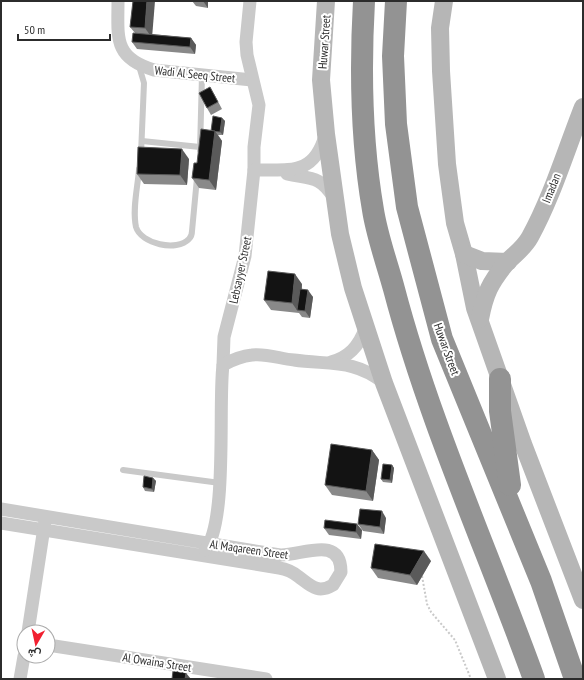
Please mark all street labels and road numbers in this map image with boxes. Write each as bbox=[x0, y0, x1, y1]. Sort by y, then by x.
street label: Huwar Street bbox=[315, 14, 333, 70]
street label: Wadi Al Seeq Street bbox=[154, 62, 237, 86]
street label: Imadan bbox=[538, 171, 564, 205]
street label: Lebsayyer Street bbox=[226, 234, 255, 305]
street label: Huwar Street bbox=[431, 321, 464, 378]
street label: Al Maqareen Street bbox=[209, 536, 290, 562]
street label: Al Owaina Street bbox=[121, 649, 193, 675]

